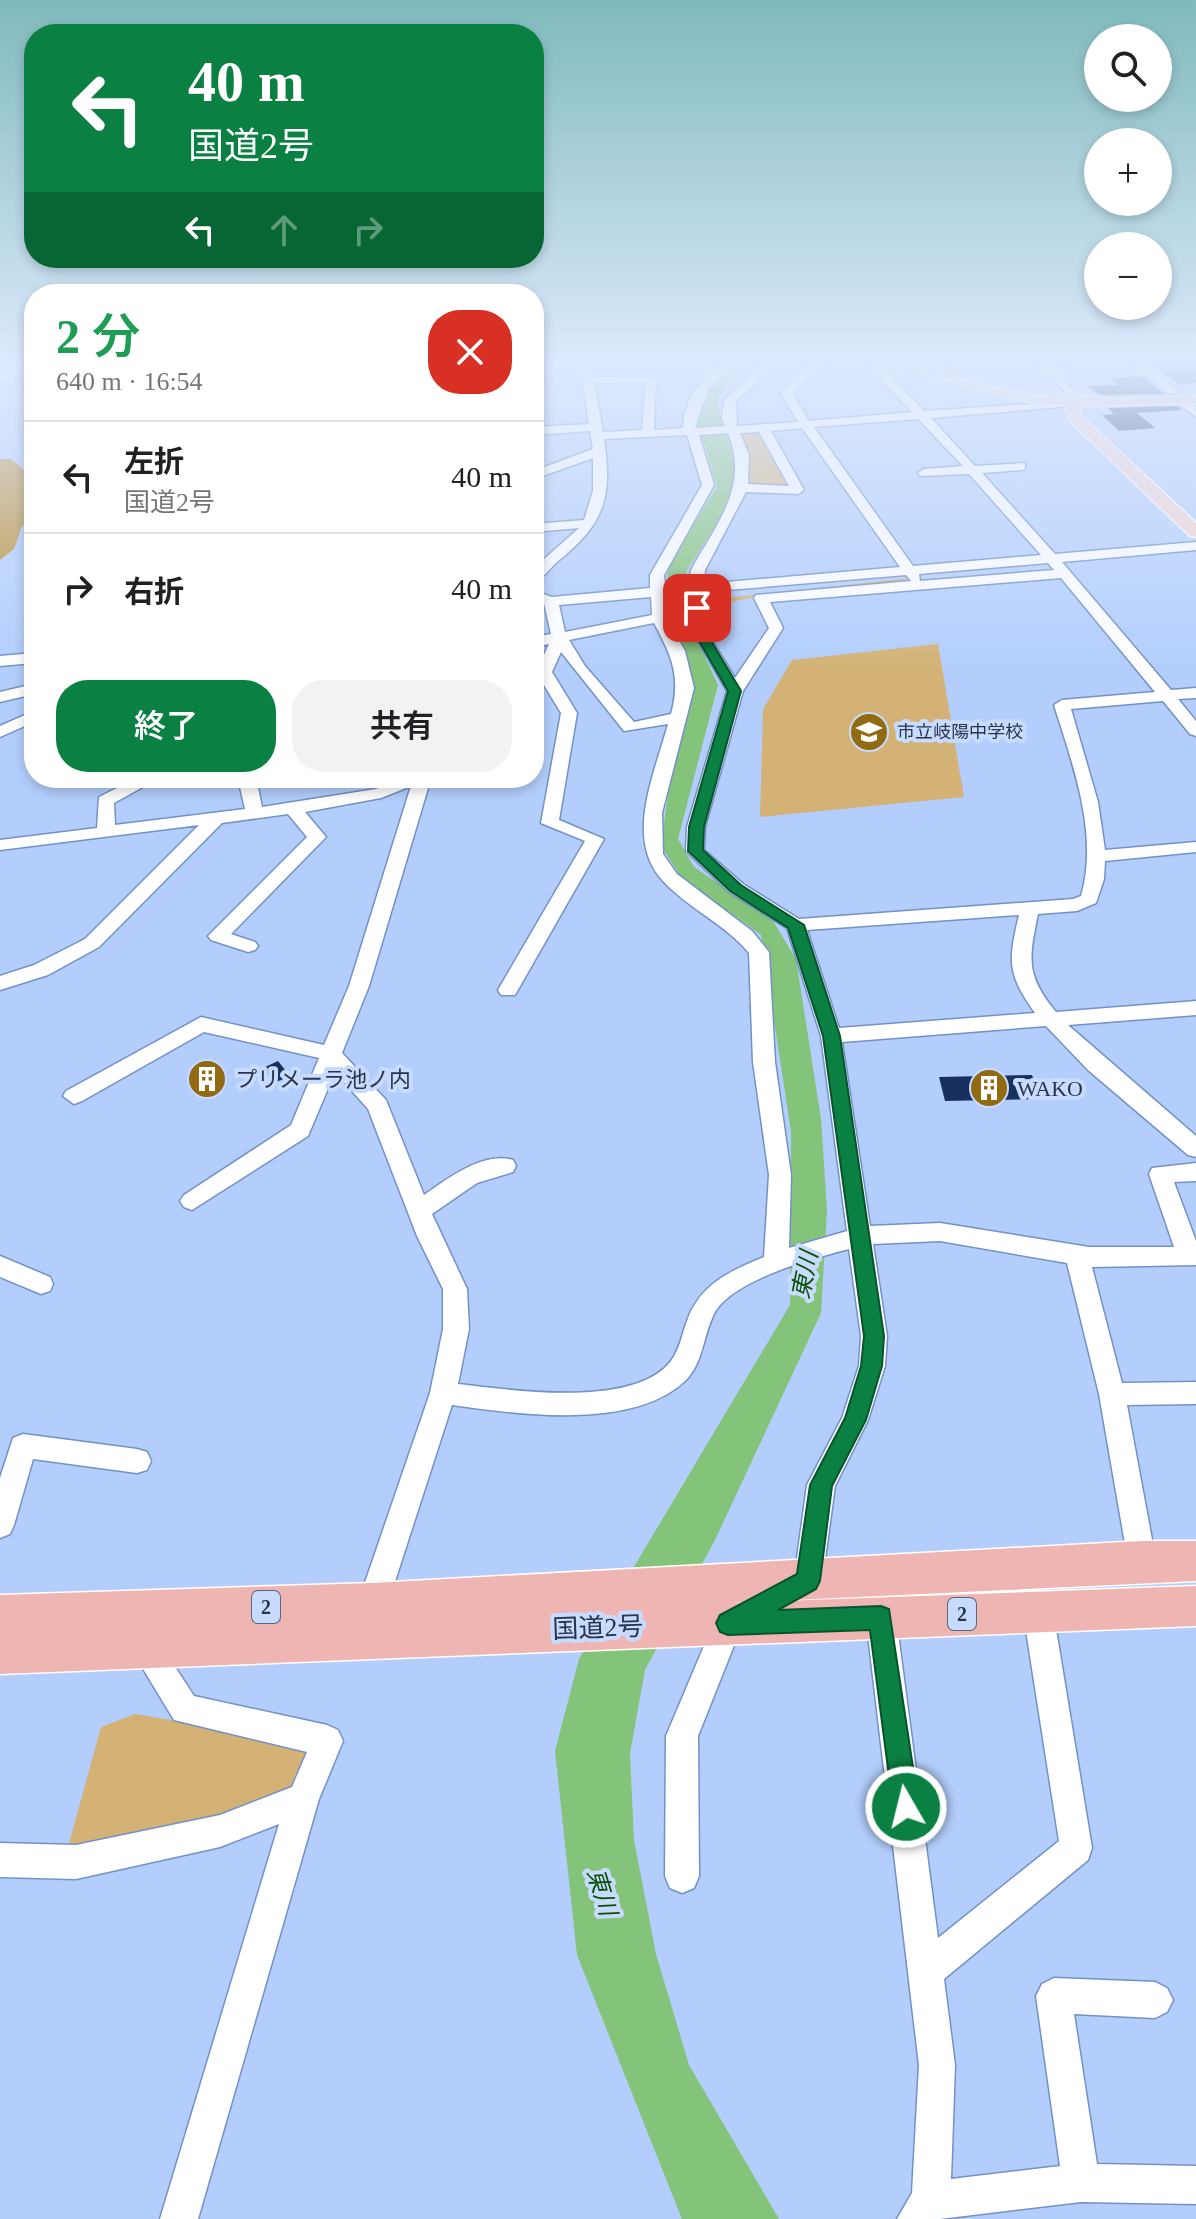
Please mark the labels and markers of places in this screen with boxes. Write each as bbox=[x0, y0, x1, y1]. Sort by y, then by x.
pin bbox=[663, 574, 731, 642]
school or university icon: 市立岐陽中学校 bbox=[848, 711, 890, 753]
place label: 市立岐陽中学校 bbox=[897, 722, 1023, 742]
building icon: プリメーラ池ノ内 bbox=[186, 1058, 228, 1100]
place label: プリメーラ池ノ内 bbox=[235, 1067, 411, 1092]
building icon: WAKO bbox=[968, 1067, 1010, 1109]
place label: WAKO bbox=[1017, 1076, 1083, 1101]

